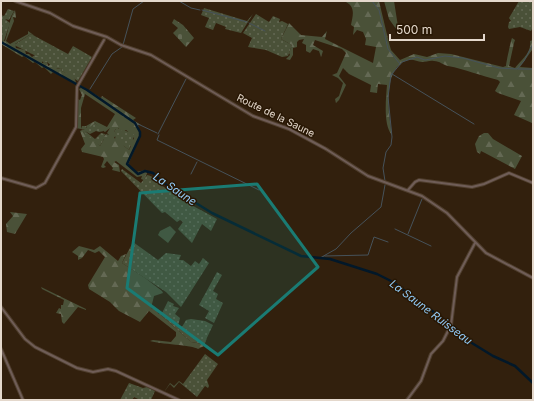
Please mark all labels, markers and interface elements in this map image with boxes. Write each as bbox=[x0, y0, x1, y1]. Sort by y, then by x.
scale bar bbox=[390, 16, 484, 42]
text: 500 m bbox=[396, 22, 432, 37]
street label: Route de la Saune bbox=[235, 91, 317, 139]
water label: La Saune bbox=[151, 169, 199, 209]
water label: La Saune Ruisseau bbox=[387, 276, 475, 348]

